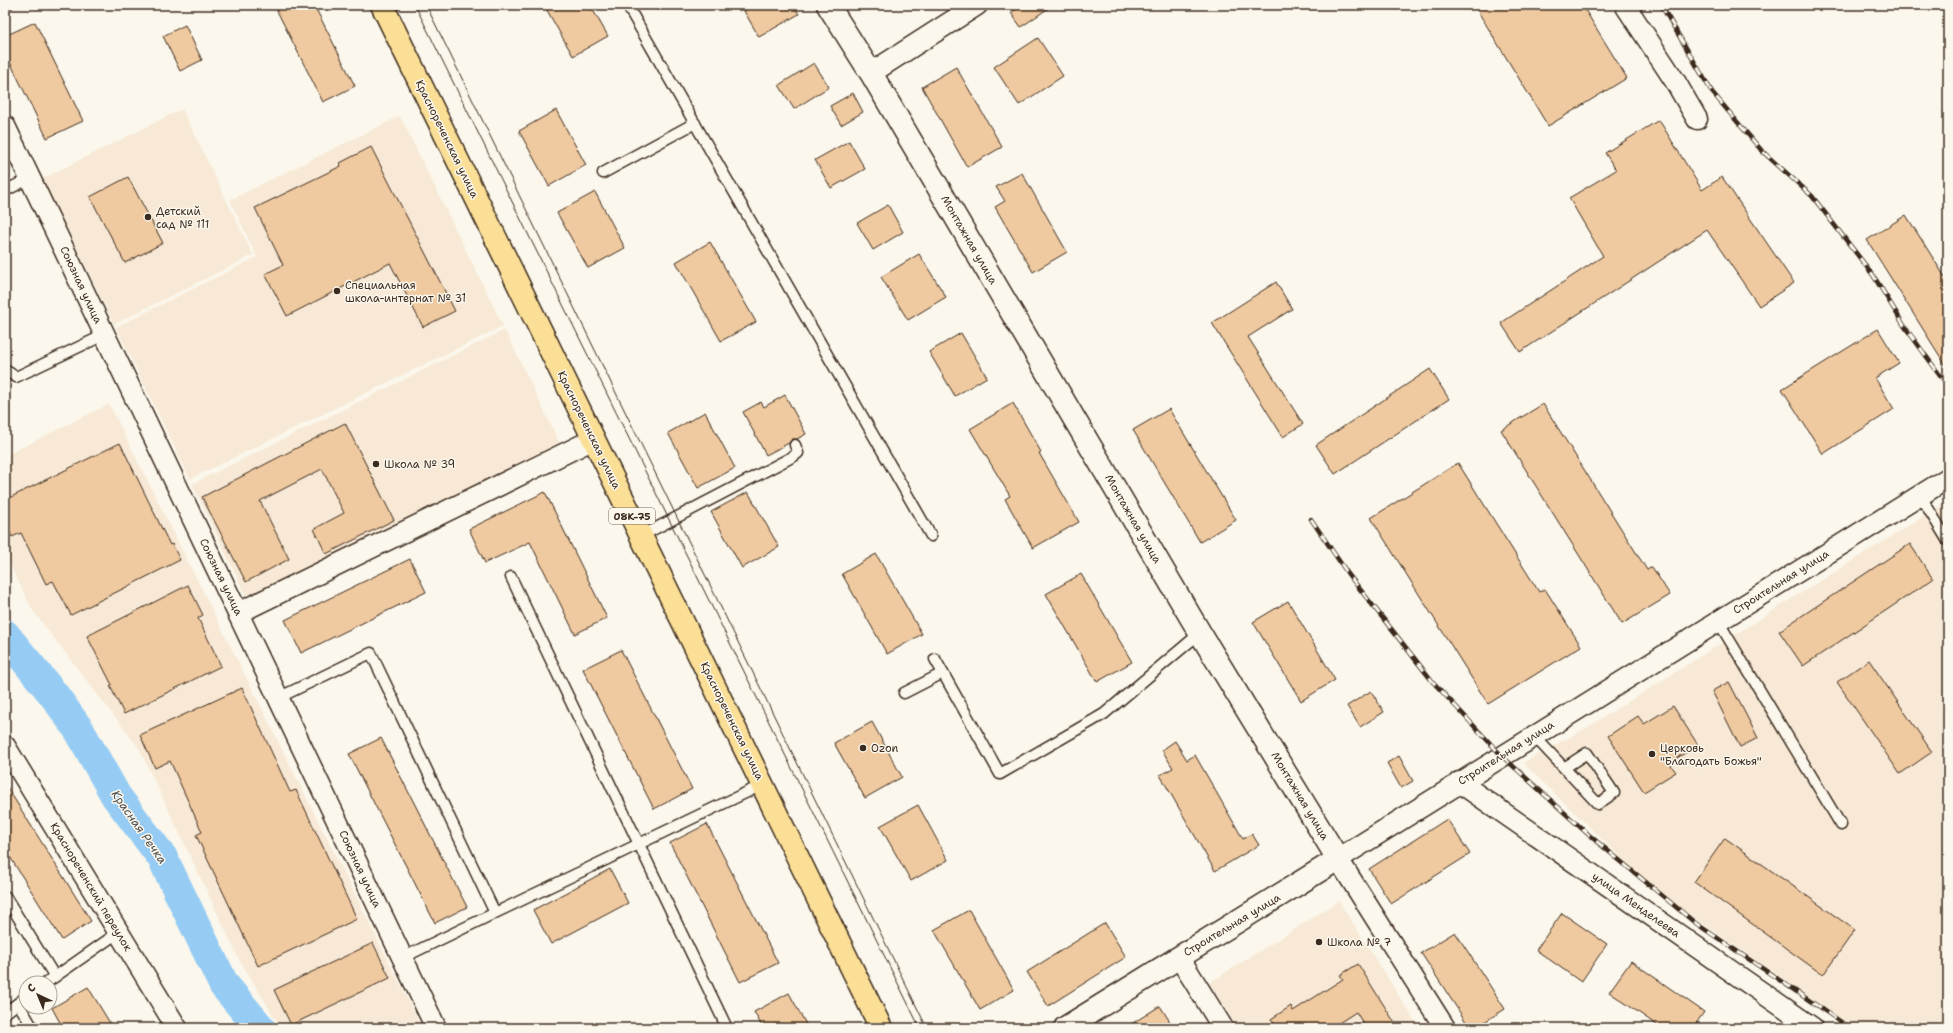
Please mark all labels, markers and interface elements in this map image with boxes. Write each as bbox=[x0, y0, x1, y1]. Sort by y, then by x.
street label: Краснореченская улица bbox=[412, 77, 482, 201]
street label: Монтажная улица bbox=[937, 193, 1001, 287]
place label: Детский сад № 111 bbox=[156, 204, 209, 232]
marker: Детский сад № 111 bbox=[143, 212, 153, 222]
street label: Союзная улица bbox=[56, 244, 106, 326]
place label: Специальная школа-интернат № 31 bbox=[345, 278, 466, 306]
marker: Специальная школа-интернат № 31 bbox=[332, 286, 342, 296]
street label: Краснореченская улица bbox=[554, 368, 624, 492]
place label: Школа № 39 bbox=[384, 457, 455, 472]
marker: Школа № 39 bbox=[371, 459, 381, 469]
street label: Монтажная улица bbox=[1101, 472, 1165, 566]
road number: 08К-75 bbox=[609, 508, 655, 524]
street label: Союзная улица bbox=[196, 536, 246, 618]
street label: Строительная улица bbox=[1730, 546, 1832, 618]
street label: Краснореченская улица bbox=[697, 659, 767, 783]
street label: Строительная улица bbox=[1455, 717, 1557, 789]
place label: Ozon bbox=[871, 741, 899, 756]
place label: Церковь "Благодать Божья" bbox=[1660, 741, 1762, 769]
marker: Ozon bbox=[858, 743, 868, 753]
street label: Монтажная улица bbox=[1268, 749, 1332, 843]
marker: Церковь "Благодать Божья" bbox=[1647, 749, 1657, 759]
water label: Красная Речка bbox=[108, 787, 170, 867]
street label: Краснореченский переулок bbox=[47, 820, 136, 954]
street label: Союзная улица bbox=[335, 828, 385, 910]
street label: улица Менделеева bbox=[1589, 869, 1683, 941]
street label: Строительная улица bbox=[1181, 890, 1283, 960]
place label: Школа № 7 bbox=[1327, 935, 1391, 950]
marker: Школа № 7 bbox=[1314, 937, 1324, 947]
north arrow bbox=[18, 975, 58, 1015]
text: С bbox=[24, 980, 39, 996]

